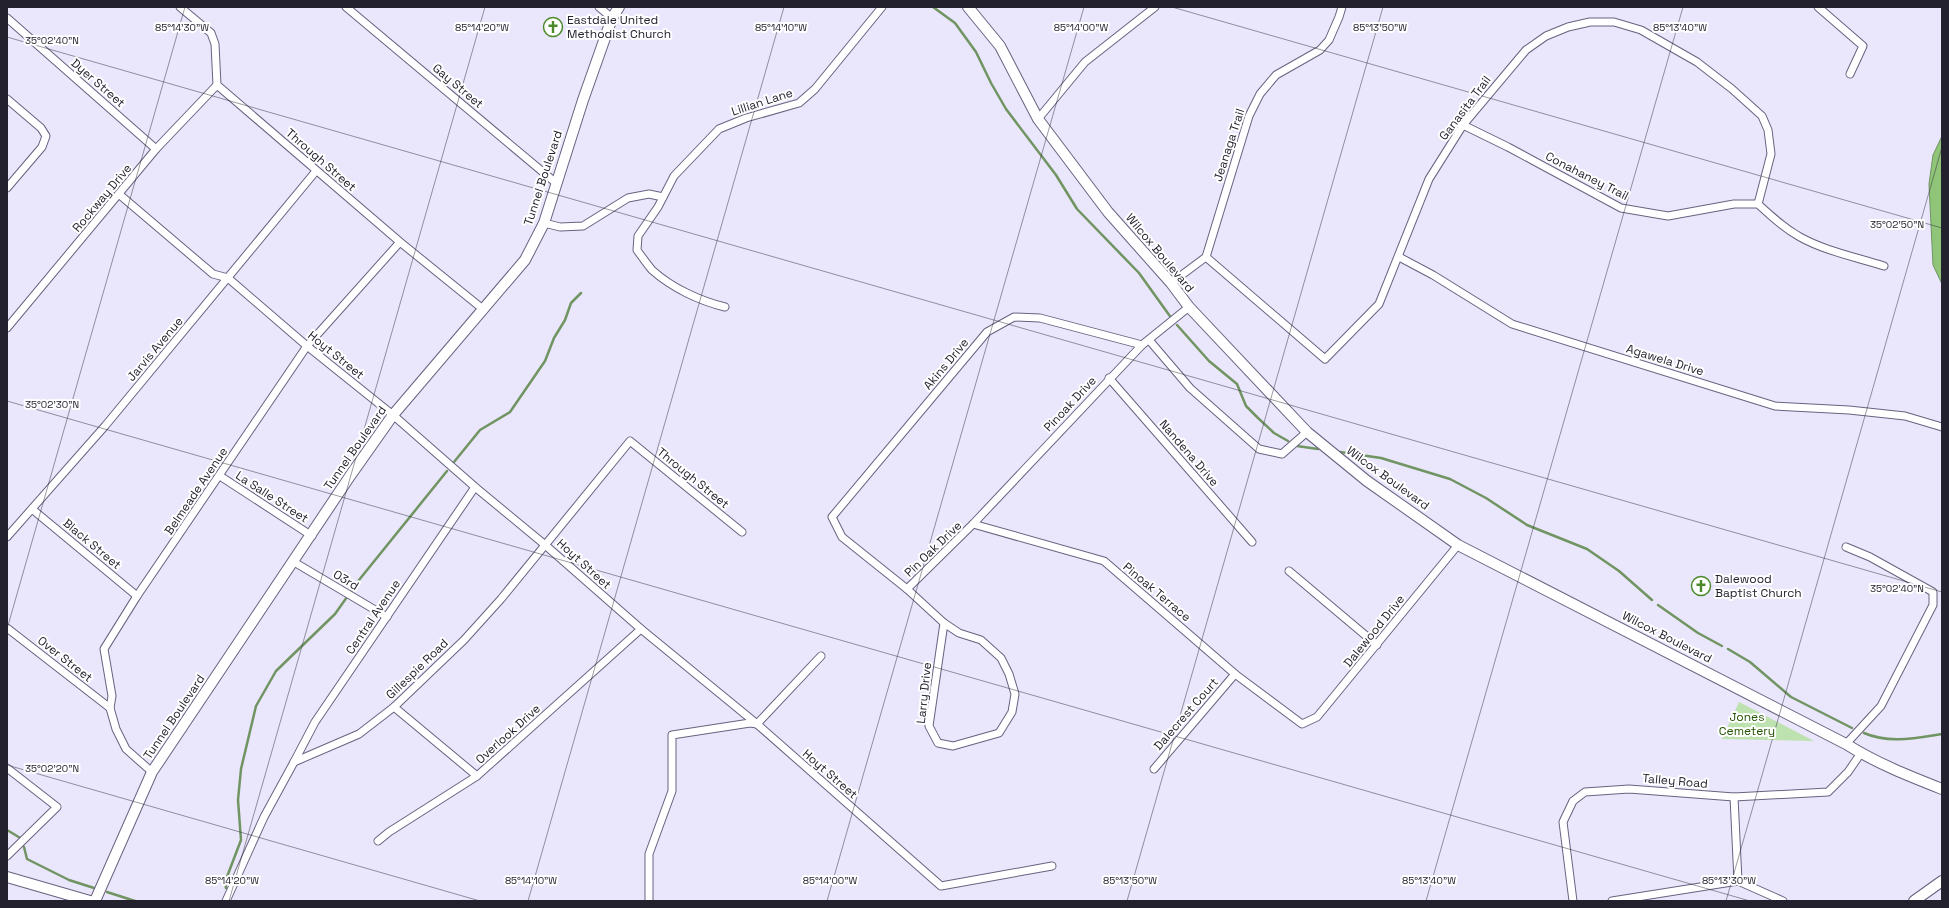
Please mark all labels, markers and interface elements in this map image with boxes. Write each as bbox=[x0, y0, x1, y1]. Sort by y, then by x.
place label: Eastdale United Methodist Church bbox=[567, 12, 671, 42]
church icon: Eastdale United Methodist Church bbox=[542, 16, 564, 38]
text: 85°14'30"W bbox=[155, 21, 209, 34]
text: 85°14'20"W bbox=[455, 21, 509, 34]
text: 85°14'10"W bbox=[755, 21, 807, 34]
text: 85°14'00"W bbox=[1054, 21, 1108, 34]
text: 85°13'50"W bbox=[1353, 21, 1407, 34]
text: 85°13'40"W bbox=[1653, 21, 1707, 34]
text: 35°02'40"N bbox=[25, 34, 79, 47]
street label: Dyer Street bbox=[68, 55, 128, 111]
street label: Gay Street bbox=[429, 60, 487, 112]
street label: Ganasita Trail bbox=[1436, 73, 1494, 143]
street label: Lillian Lane bbox=[729, 85, 795, 119]
street label: Jeanaga Trail bbox=[1210, 107, 1248, 183]
street label: Through Street bbox=[282, 125, 360, 195]
street label: Tunnel Boulevard bbox=[520, 128, 566, 228]
street label: Conahaney Trail bbox=[1543, 148, 1631, 204]
street label: Rockway Drive bbox=[69, 161, 135, 235]
street label: Wilcox Boulevard bbox=[1122, 210, 1198, 296]
text: 35°02'50"N bbox=[1870, 218, 1924, 231]
street label: Jarvis Avenue bbox=[123, 313, 187, 385]
street label: Hoyt Street bbox=[305, 327, 367, 383]
street label: Akins Drive bbox=[920, 335, 972, 393]
street label: Agawela Drive bbox=[1624, 341, 1706, 379]
street label: Pinoak Drive bbox=[1040, 373, 1100, 435]
text: 35°02'30"N bbox=[25, 398, 79, 411]
street label: Tunnel Boulevard bbox=[320, 403, 390, 493]
street label: Nandena Drive bbox=[1156, 416, 1222, 490]
street label: Wilcox Boulevard bbox=[1343, 443, 1433, 513]
street label: Belmeade Avenue bbox=[161, 444, 231, 538]
street label: Through Street bbox=[654, 444, 732, 512]
street label: La Salle Street bbox=[233, 468, 311, 526]
street label: Black Street bbox=[60, 515, 124, 573]
street label: Pin Oak Drive bbox=[901, 518, 965, 580]
street label: Hoyt Street bbox=[553, 535, 615, 593]
street label: Pinoak Terrace bbox=[1120, 559, 1194, 625]
street label: O3rd bbox=[330, 566, 362, 594]
place label: Dalewood Baptist Church bbox=[1715, 571, 1802, 601]
church icon: Dalewood Baptist Church bbox=[1690, 575, 1712, 597]
street label: Central Avenue bbox=[342, 576, 404, 658]
text: 35°02'40"N bbox=[1870, 582, 1924, 595]
street label: Dalewood Drive bbox=[1340, 592, 1408, 670]
street label: Wilcox Boulevard bbox=[1619, 608, 1715, 666]
street label: Over Street bbox=[34, 632, 96, 686]
street label: Gillespie Road bbox=[382, 635, 452, 703]
street label: Larry Drive bbox=[913, 661, 935, 725]
street label: Tunnel Boulevard bbox=[140, 671, 208, 763]
street label: Dalecrest Court bbox=[1150, 674, 1222, 754]
street label: Overlook Drive bbox=[472, 701, 544, 767]
park label: Jones Cemetery bbox=[1719, 709, 1775, 739]
street label: Hoyt Street bbox=[799, 746, 861, 802]
text: 35°02'20"N bbox=[25, 762, 79, 775]
street label: Talley Road bbox=[1642, 770, 1708, 792]
text: 85°14'20"W bbox=[205, 874, 259, 887]
text: 85°14'10"W bbox=[505, 874, 557, 887]
text: 85°14'00"W bbox=[803, 874, 857, 887]
text: 85°13'50"W bbox=[1103, 874, 1157, 887]
text: 85°13'40"W bbox=[1402, 874, 1456, 887]
text: 85°13'30"W bbox=[1702, 874, 1756, 887]

